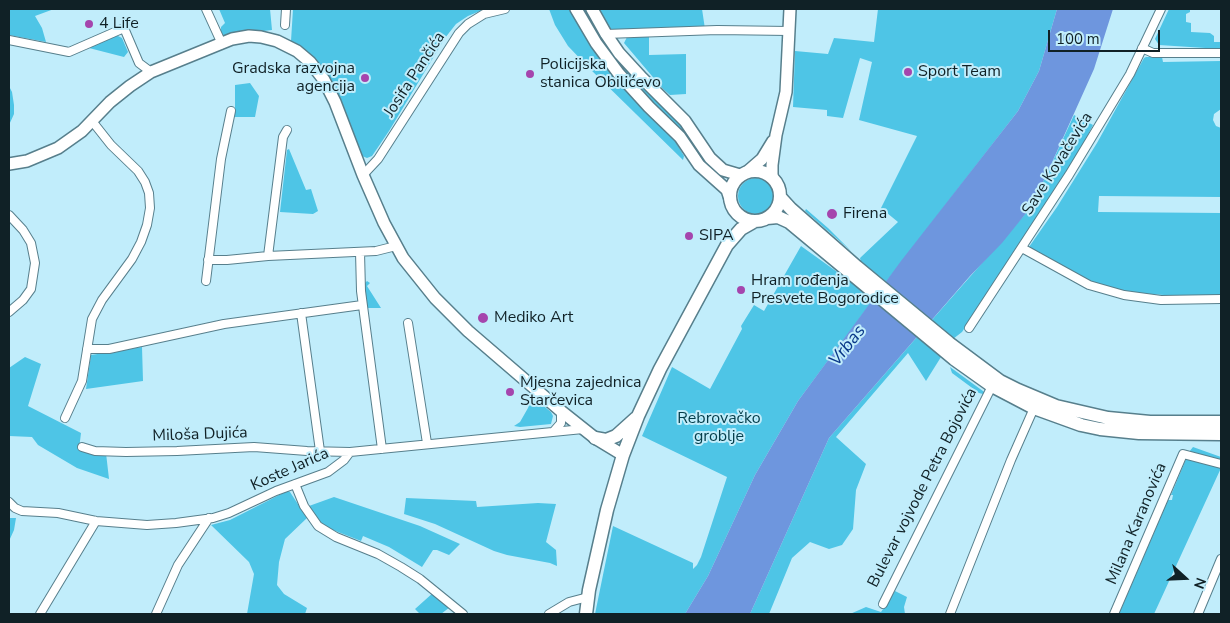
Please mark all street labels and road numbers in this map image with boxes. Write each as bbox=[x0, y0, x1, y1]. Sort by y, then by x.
street label: Josifa Pančića bbox=[380, 29, 450, 121]
street label: Save Kovačevića bbox=[1019, 109, 1097, 219]
street label: Bulevar vojvode Petra Bojovića bbox=[864, 385, 982, 591]
street label: Miloša Dujića bbox=[152, 424, 248, 446]
street label: Koste Jarića bbox=[248, 444, 332, 496]
street label: Milana Karanovića bbox=[1103, 460, 1171, 588]

